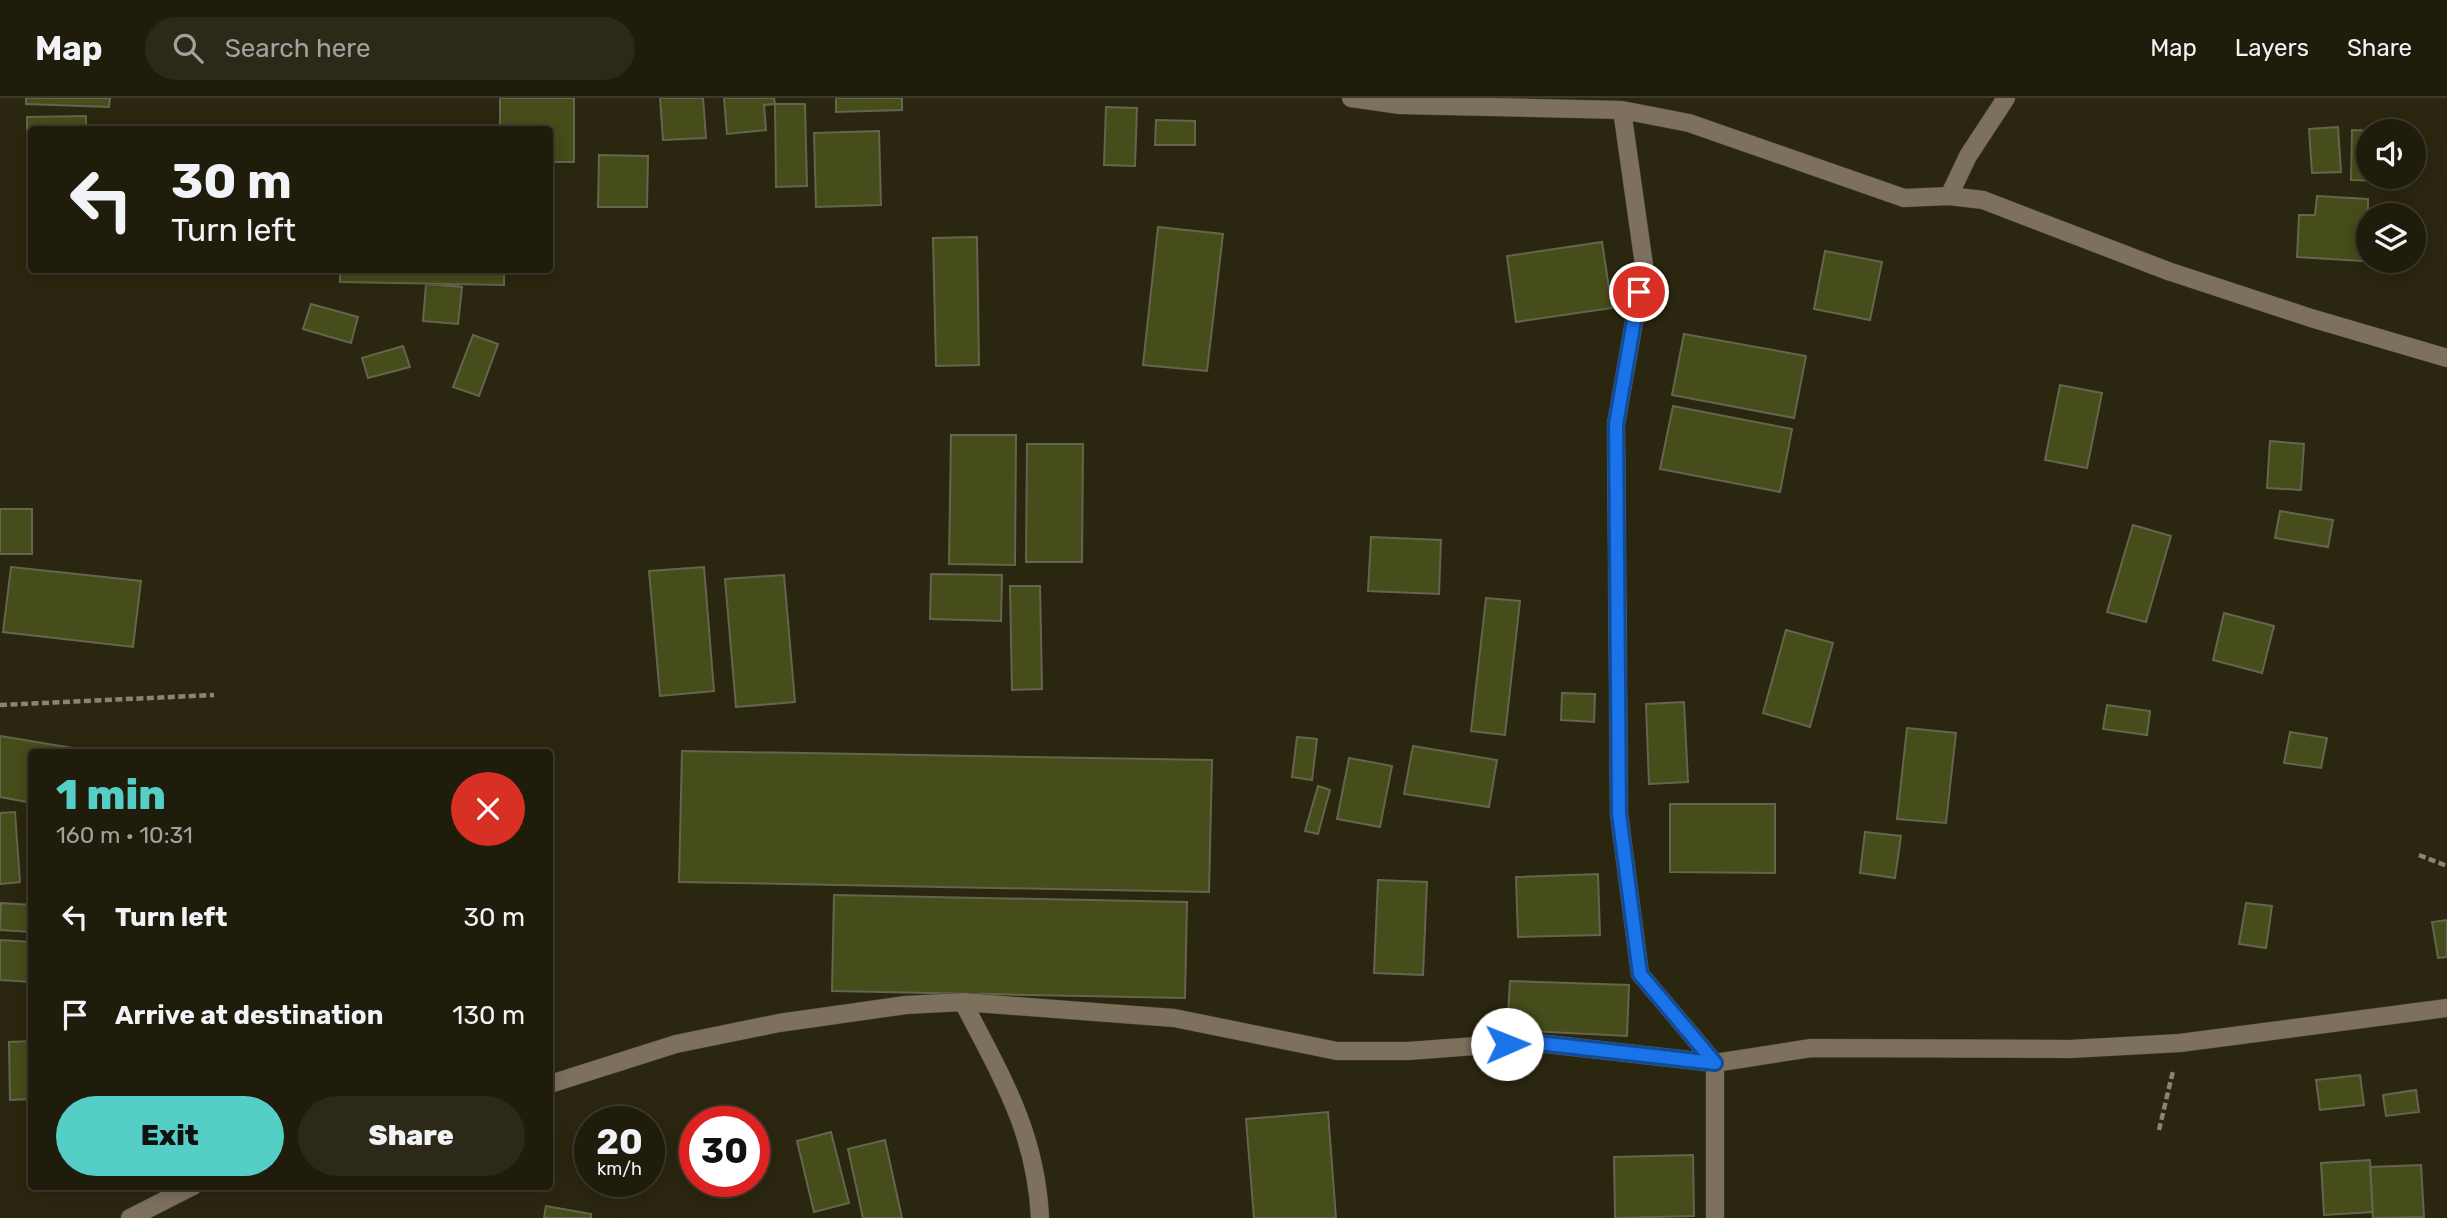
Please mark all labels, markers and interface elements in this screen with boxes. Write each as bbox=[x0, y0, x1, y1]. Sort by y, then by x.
search box bbox=[145, 17, 635, 80]
text: Map bbox=[35, 29, 103, 68]
icon: search bbox=[169, 29, 207, 67]
text: Search here bbox=[225, 33, 370, 64]
text: Map bbox=[2150, 34, 2197, 62]
text: Layers bbox=[2235, 34, 2309, 62]
text: Share bbox=[2347, 34, 2412, 62]
map controls bbox=[2356, 119, 2426, 273]
button: sound bbox=[2356, 119, 2426, 189]
text: 30 m bbox=[171, 152, 292, 210]
icon: left bbox=[56, 154, 147, 245]
button: layers bbox=[2356, 203, 2426, 273]
text: Turn left bbox=[171, 211, 296, 249]
pin bbox=[1609, 262, 1669, 322]
icon: arrive bbox=[1620, 273, 1658, 311]
text: 1 min bbox=[56, 770, 166, 820]
button: close bbox=[451, 772, 525, 846]
text: 160 m · 10:31 bbox=[56, 821, 193, 849]
icon: left bbox=[56, 898, 94, 936]
text: Turn left bbox=[115, 902, 227, 933]
text: 30 m bbox=[463, 902, 525, 933]
icon: arrive bbox=[56, 996, 94, 1034]
text: Arrive at destination bbox=[115, 1000, 383, 1031]
text: 130 m bbox=[452, 1000, 525, 1031]
position arrow bbox=[1470, 1007, 1544, 1081]
button: Exit bbox=[56, 1096, 284, 1176]
button: Share bbox=[298, 1096, 525, 1176]
speed limit sign: 30 bbox=[679, 1106, 770, 1197]
text: 20 bbox=[596, 1121, 643, 1163]
text: km/h bbox=[597, 1158, 642, 1180]

